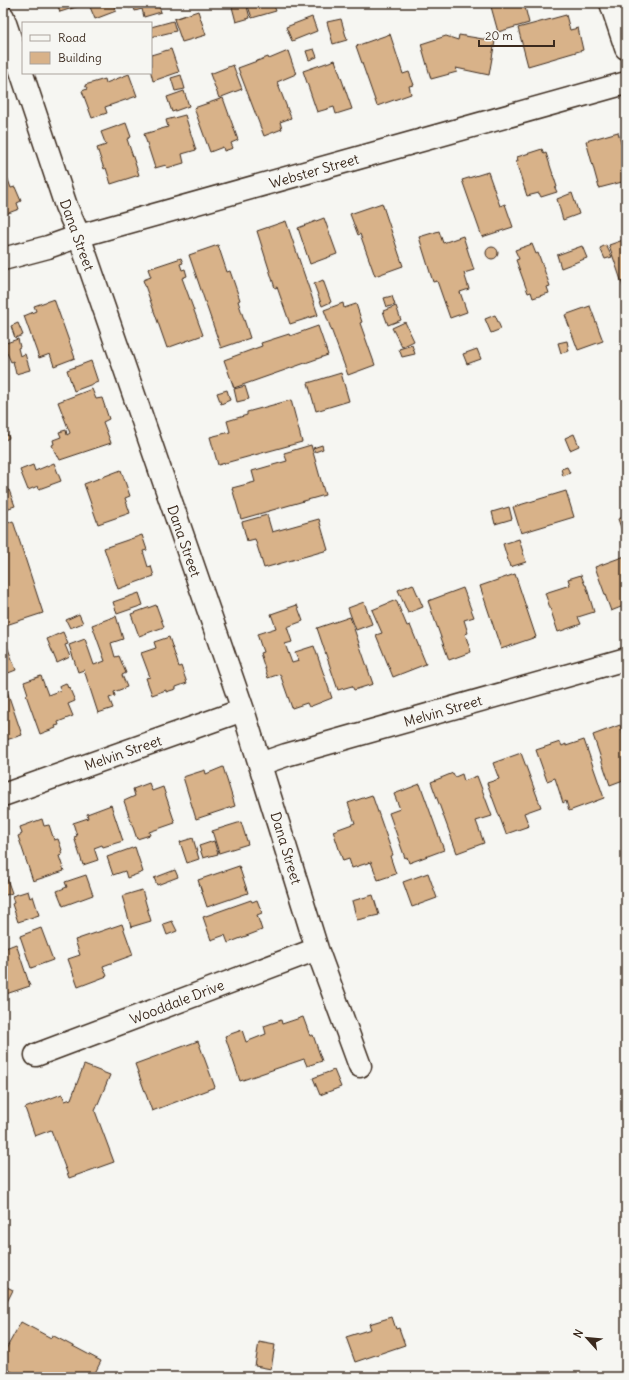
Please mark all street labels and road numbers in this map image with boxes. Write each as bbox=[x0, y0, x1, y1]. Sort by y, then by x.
street label: Webster Street bbox=[267, 150, 361, 192]
street label: Dana Street bbox=[56, 197, 98, 273]
street label: Dana Street bbox=[163, 503, 205, 580]
street label: Melvin Street bbox=[402, 691, 485, 731]
street label: Melvin Street bbox=[82, 731, 164, 775]
street label: Dana Street bbox=[266, 810, 306, 887]
street label: Wooddale Drive bbox=[127, 976, 227, 1028]

